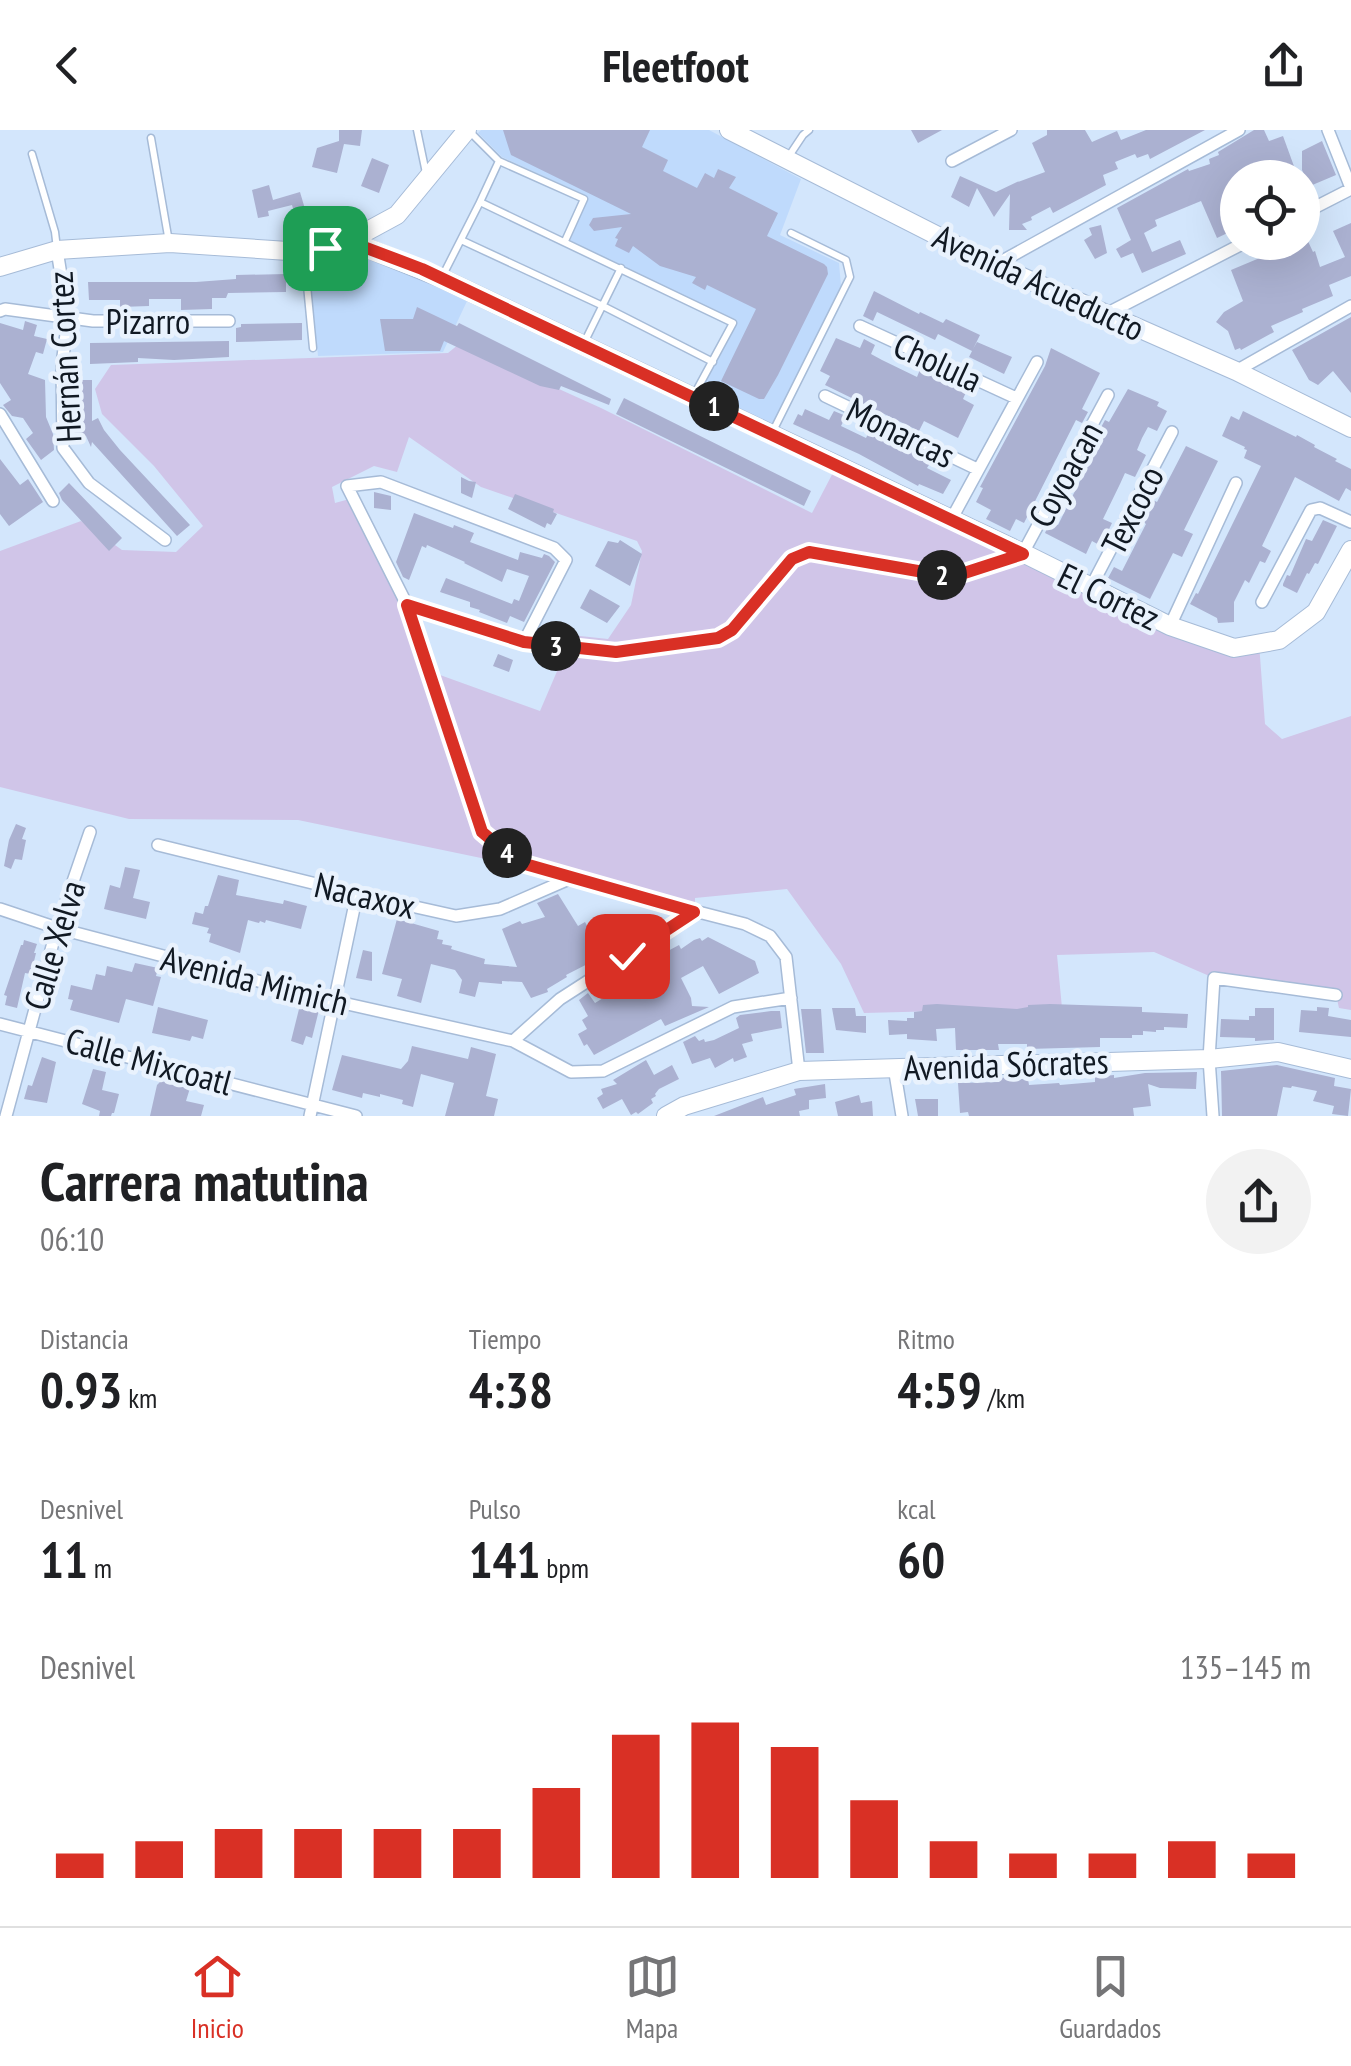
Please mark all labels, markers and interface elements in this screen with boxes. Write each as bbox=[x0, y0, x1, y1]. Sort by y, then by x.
text: Fleetfoot bbox=[602, 36, 749, 94]
icon: back bbox=[40, 38, 95, 93]
icon: share bbox=[1256, 38, 1311, 93]
map controls bbox=[1220, 160, 1320, 260]
button: locate bbox=[1220, 160, 1320, 260]
pin bbox=[283, 206, 368, 291]
street label: Avenida Acueducto bbox=[926, 213, 1152, 351]
icon: arrive bbox=[298, 221, 353, 276]
street label: Hernán Cortez bbox=[37, 270, 91, 444]
street label: Pizarro bbox=[106, 298, 190, 344]
street label: Cholula bbox=[887, 322, 989, 402]
pin: 1 bbox=[689, 381, 739, 431]
street label: Monarcas bbox=[839, 386, 963, 478]
text: 1 bbox=[707, 387, 721, 424]
street label: Coyoacan bbox=[1017, 413, 1113, 535]
street label: Texcoco bbox=[1090, 458, 1174, 562]
pin: 2 bbox=[917, 550, 967, 600]
street label: El Cortez bbox=[1051, 552, 1167, 640]
text: 2 bbox=[935, 556, 949, 593]
pin: 3 bbox=[531, 621, 581, 671]
text: 3 bbox=[549, 627, 563, 664]
pin: 4 bbox=[482, 828, 532, 878]
text: 4 bbox=[500, 834, 514, 871]
street label: Nacaxox bbox=[310, 861, 420, 929]
street label: Calle Xelva bbox=[13, 875, 95, 1015]
pin bbox=[585, 914, 670, 999]
icon: check bbox=[600, 929, 655, 984]
street label: Avenida Mimich bbox=[157, 935, 353, 1025]
street label: Calle Mixcoatl bbox=[61, 1017, 237, 1105]
street label: Avenida Sócrates bbox=[903, 1037, 1109, 1091]
text: Carrera matutina bbox=[40, 1145, 369, 1216]
button: share bbox=[1206, 1149, 1311, 1254]
text: 06:10 bbox=[40, 1218, 104, 1260]
text: Distancia bbox=[40, 1320, 129, 1357]
text: Tiempo bbox=[469, 1320, 541, 1357]
text: Ritmo bbox=[897, 1320, 955, 1357]
text: 0.93 bbox=[40, 1357, 122, 1422]
text: 4:38 bbox=[469, 1357, 553, 1422]
text: 4:59 bbox=[897, 1357, 982, 1422]
text: km bbox=[122, 1379, 157, 1416]
text: /km bbox=[982, 1379, 1025, 1416]
text: Desnivel bbox=[40, 1490, 123, 1527]
text: Pulso bbox=[469, 1490, 521, 1527]
text: kcal bbox=[897, 1490, 936, 1527]
text: 11 bbox=[40, 1527, 88, 1592]
text: 141 bbox=[469, 1527, 540, 1592]
text: 60 bbox=[897, 1527, 945, 1592]
text: m bbox=[88, 1549, 112, 1586]
text: bpm bbox=[540, 1549, 589, 1586]
text: Desnivel bbox=[40, 1646, 135, 1688]
text: 135–145 m bbox=[1180, 1646, 1311, 1688]
tab: Inicio bbox=[190, 1949, 245, 2046]
tab: Mapa bbox=[625, 1949, 680, 2046]
tab: Guardados bbox=[1059, 1949, 1161, 2046]

